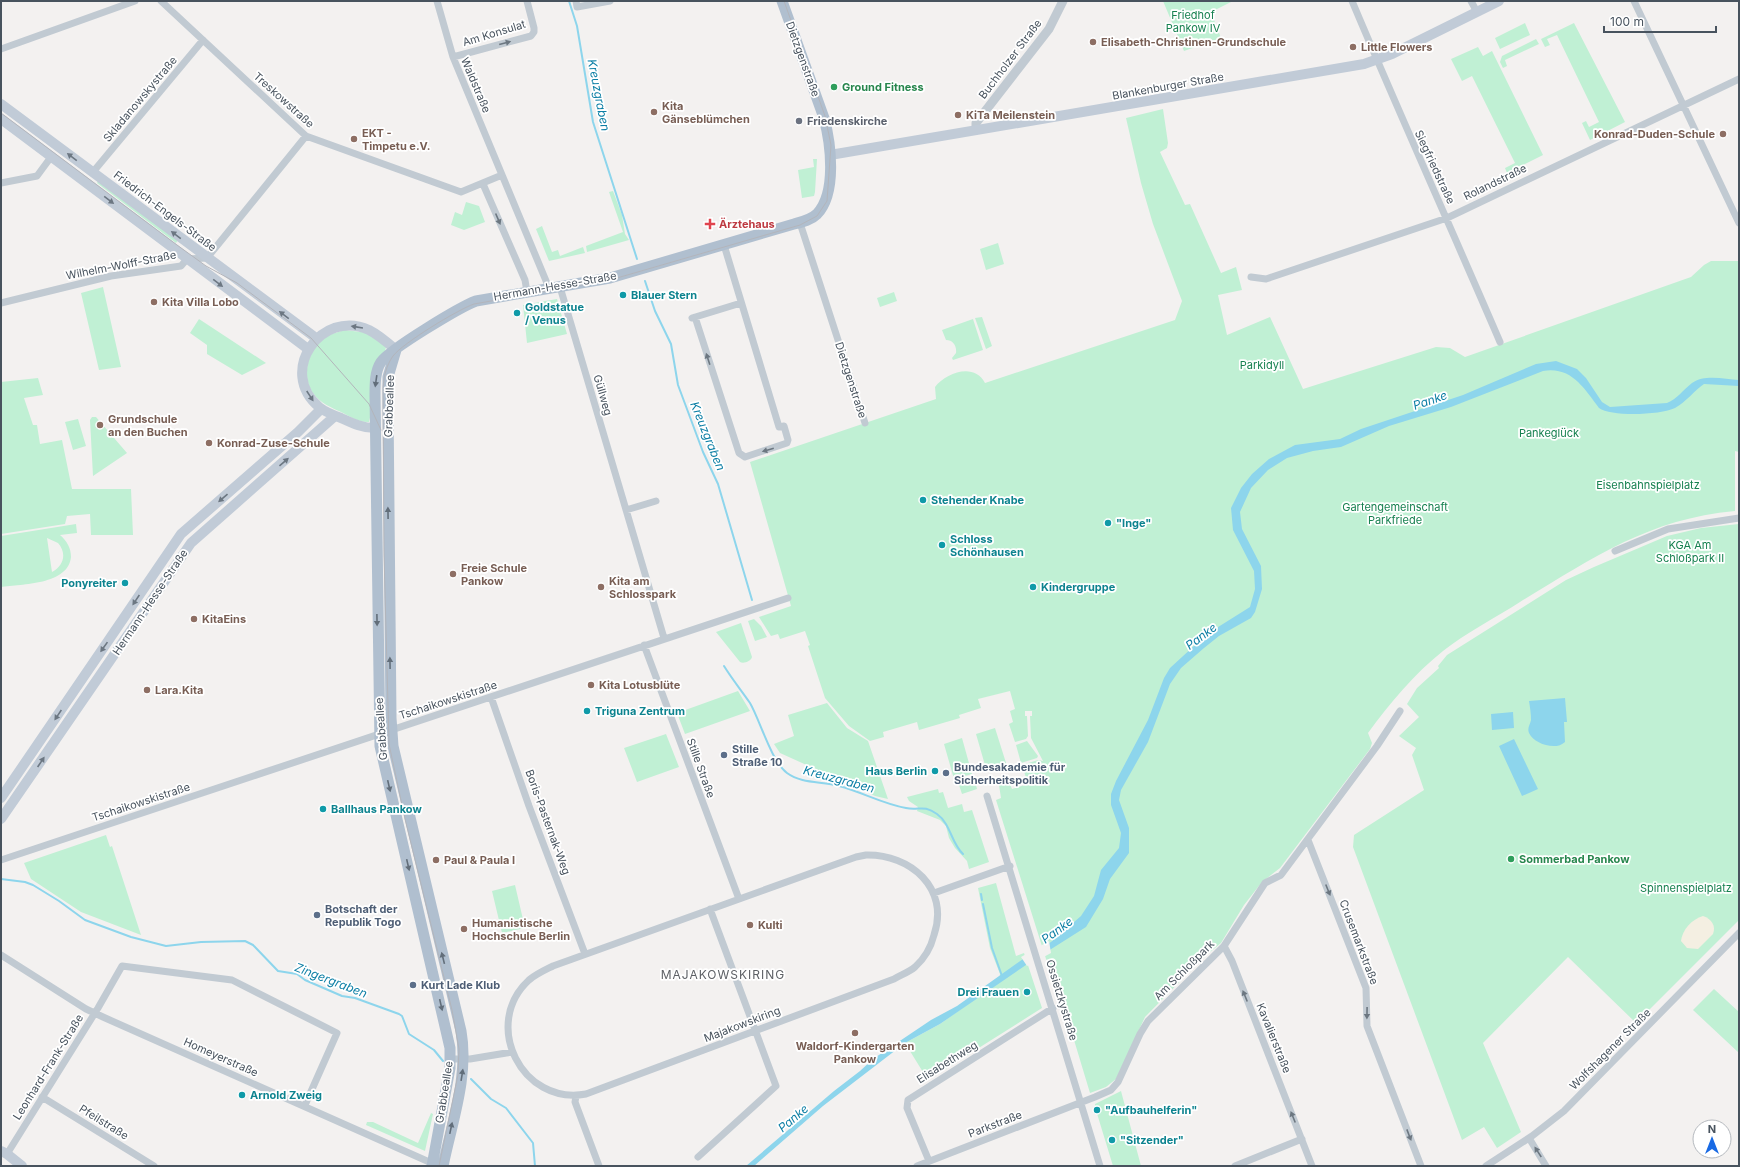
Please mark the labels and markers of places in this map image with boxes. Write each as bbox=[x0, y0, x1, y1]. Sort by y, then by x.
place label: Elisabeth-Christinen-Grundschule bbox=[1101, 35, 1286, 49]
marker: Elisabeth-Christinen-Grundschule bbox=[1088, 37, 1098, 47]
place label: Little Flowers bbox=[1361, 40, 1432, 54]
marker: Little Flowers bbox=[1348, 42, 1358, 52]
place label: Ground Fitness bbox=[842, 80, 924, 94]
marker: Ground Fitness bbox=[829, 82, 839, 92]
place label: Kita Gänseblümchen bbox=[662, 99, 750, 126]
marker: Kita Gänseblümchen bbox=[649, 107, 659, 117]
place label: KiTa Meilenstein bbox=[966, 108, 1055, 122]
marker: KiTa Meilenstein bbox=[953, 110, 963, 120]
place label: Friedenskirche bbox=[807, 114, 888, 128]
marker: Friedenskirche bbox=[794, 116, 804, 126]
place label: EKT - Timpetu e.V. bbox=[362, 126, 430, 153]
place label: Konrad-Duden-Schule bbox=[1594, 127, 1715, 141]
marker: Konrad-Duden-Schule bbox=[1718, 129, 1728, 139]
marker: EKT - Timpetu e.V. bbox=[349, 134, 359, 144]
place label: Ärztehaus bbox=[719, 217, 775, 231]
marker: Ärztehaus bbox=[704, 218, 716, 230]
place label: Blauer Stern bbox=[631, 288, 697, 302]
marker: Blauer Stern bbox=[618, 290, 628, 300]
place label: Kita Villa Lobo bbox=[162, 295, 239, 309]
marker: Kita Villa Lobo bbox=[149, 297, 159, 307]
place label: Goldstatue / Venus bbox=[525, 300, 584, 327]
marker: Goldstatue / Venus bbox=[512, 308, 522, 318]
place label: Grundschule an den Buchen bbox=[108, 412, 188, 439]
marker: Grundschule an den Buchen bbox=[95, 420, 105, 430]
place label: Konrad-Zuse-Schule bbox=[217, 436, 330, 450]
marker: Konrad-Zuse-Schule bbox=[204, 438, 214, 448]
place label: Stehender Knabe bbox=[931, 493, 1025, 507]
marker: Stehender Knabe bbox=[918, 495, 928, 505]
place label: "Inge" bbox=[1116, 516, 1151, 530]
marker: "Inge" bbox=[1103, 518, 1113, 528]
place label: Schloss Schönhausen bbox=[950, 532, 1024, 559]
marker: Schloss Schönhausen bbox=[937, 540, 947, 550]
place label: Freie Schule Pankow bbox=[461, 561, 527, 588]
marker: Freie Schule Pankow bbox=[448, 569, 458, 579]
place label: Kita am Schlosspark bbox=[609, 574, 677, 601]
place label: Ponyreiter bbox=[61, 576, 118, 590]
marker: Ponyreiter bbox=[120, 578, 130, 588]
place label: Kindergruppe bbox=[1041, 580, 1116, 594]
marker: Kita am Schlosspark bbox=[596, 582, 606, 592]
marker: Kindergruppe bbox=[1028, 582, 1038, 592]
place label: KitaEins bbox=[202, 612, 246, 626]
marker: KitaEins bbox=[189, 614, 199, 624]
place label: Kita Lotusblüte bbox=[599, 678, 681, 692]
marker: Kita Lotusblüte bbox=[586, 680, 596, 690]
place label: Lara.Kita bbox=[155, 683, 203, 697]
marker: Lara.Kita bbox=[142, 685, 152, 695]
place label: Triguna Zentrum bbox=[595, 704, 685, 718]
marker: Triguna Zentrum bbox=[582, 706, 592, 716]
place label: Stille Straße 10 bbox=[732, 742, 783, 769]
marker: Stille Straße 10 bbox=[719, 750, 729, 760]
place label: Bundesakademie für Sicherheitspolitik bbox=[954, 760, 1066, 787]
place label: Haus Berlin bbox=[865, 764, 927, 778]
marker: Haus Berlin bbox=[930, 766, 940, 776]
marker: Bundesakademie für Sicherheitspolitik bbox=[941, 768, 951, 778]
place label: Ballhaus Pankow bbox=[331, 802, 422, 816]
marker: Ballhaus Pankow bbox=[318, 804, 328, 814]
place label: Sommerbad Pankow bbox=[1519, 852, 1630, 866]
place label: Paul & Paula I bbox=[444, 853, 515, 867]
marker: Sommerbad Pankow bbox=[1506, 854, 1516, 864]
marker: Paul & Paula I bbox=[431, 855, 441, 865]
place label: Botschaft der Republik Togo bbox=[325, 902, 401, 929]
marker: Botschaft der Republik Togo bbox=[312, 910, 322, 920]
place label: Humanistische Hochschule Berlin bbox=[472, 916, 570, 943]
place label: Kulti bbox=[758, 918, 783, 932]
marker: Kulti bbox=[745, 920, 755, 930]
marker: Humanistische Hochschule Berlin bbox=[459, 924, 469, 934]
place label: Kurt Lade Klub bbox=[421, 978, 500, 992]
marker: Kurt Lade Klub bbox=[408, 980, 418, 990]
place label: Drei Frauen bbox=[958, 985, 1019, 999]
marker: Drei Frauen bbox=[1022, 987, 1032, 997]
marker: Waldorf-Kindergarten Pankow bbox=[850, 1028, 860, 1038]
place label: Waldorf-Kindergarten Pankow bbox=[796, 1039, 914, 1066]
place label: Arnold Zweig bbox=[250, 1088, 322, 1102]
marker: Arnold Zweig bbox=[237, 1090, 247, 1100]
place label: "Aufbauhelferin" bbox=[1105, 1103, 1197, 1117]
marker: "Aufbauhelferin" bbox=[1092, 1105, 1102, 1115]
place label: "Sitzender" bbox=[1120, 1133, 1184, 1147]
marker: "Sitzender" bbox=[1107, 1135, 1117, 1145]

